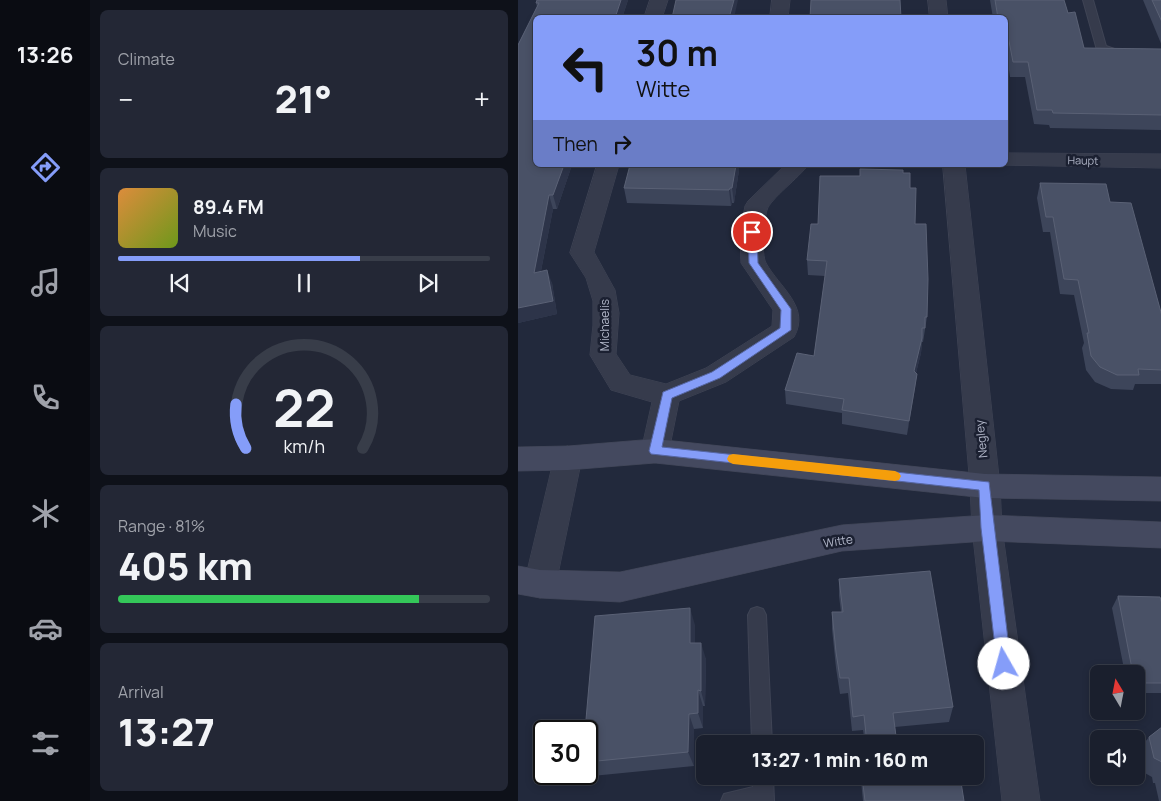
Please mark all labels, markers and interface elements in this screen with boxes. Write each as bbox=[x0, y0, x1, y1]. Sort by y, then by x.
text: 30 m bbox=[636, 29, 718, 77]
icon: left bbox=[553, 35, 618, 100]
text: 13:26 bbox=[17, 40, 73, 70]
text: Climate bbox=[118, 48, 175, 70]
text: 21° bbox=[275, 72, 332, 124]
text: Witte bbox=[636, 74, 690, 104]
text: − bbox=[118, 80, 133, 118]
text: + bbox=[474, 80, 490, 118]
icon: right bbox=[608, 130, 636, 158]
text: Then bbox=[553, 131, 598, 157]
icon: directions bbox=[28, 150, 63, 185]
street label: Haupt bbox=[1067, 152, 1099, 168]
text: 89.4 FM bbox=[193, 194, 264, 220]
pin bbox=[731, 211, 773, 253]
icon: arrive bbox=[738, 218, 766, 246]
text: Music bbox=[193, 220, 237, 242]
icon: music bbox=[28, 265, 63, 300]
icon: previous bbox=[166, 269, 194, 297]
icon: pause bbox=[290, 269, 318, 297]
icon: next bbox=[414, 269, 442, 297]
street label: Michaelis bbox=[596, 299, 613, 351]
text: 22 bbox=[273, 372, 335, 443]
icon: phone bbox=[28, 380, 63, 415]
street label: Negley bbox=[970, 418, 991, 459]
text: km/h bbox=[283, 434, 325, 458]
icon: climate bbox=[28, 496, 63, 531]
text: Range · 81% bbox=[118, 515, 205, 537]
street label: Witte bbox=[822, 530, 854, 552]
text: 405 km bbox=[118, 539, 253, 591]
icon: car bbox=[28, 611, 63, 646]
position arrow bbox=[977, 637, 1029, 689]
north arrow bbox=[1090, 665, 1146, 720]
map controls bbox=[1090, 665, 1145, 785]
text: Arrival bbox=[118, 681, 164, 703]
text: 13:27 bbox=[118, 705, 215, 757]
speed limit sign: 30 bbox=[533, 720, 598, 785]
icon: filters bbox=[28, 726, 63, 761]
button: sound bbox=[1090, 730, 1145, 785]
text: 13:27 · 1 min · 160 m bbox=[752, 747, 928, 773]

